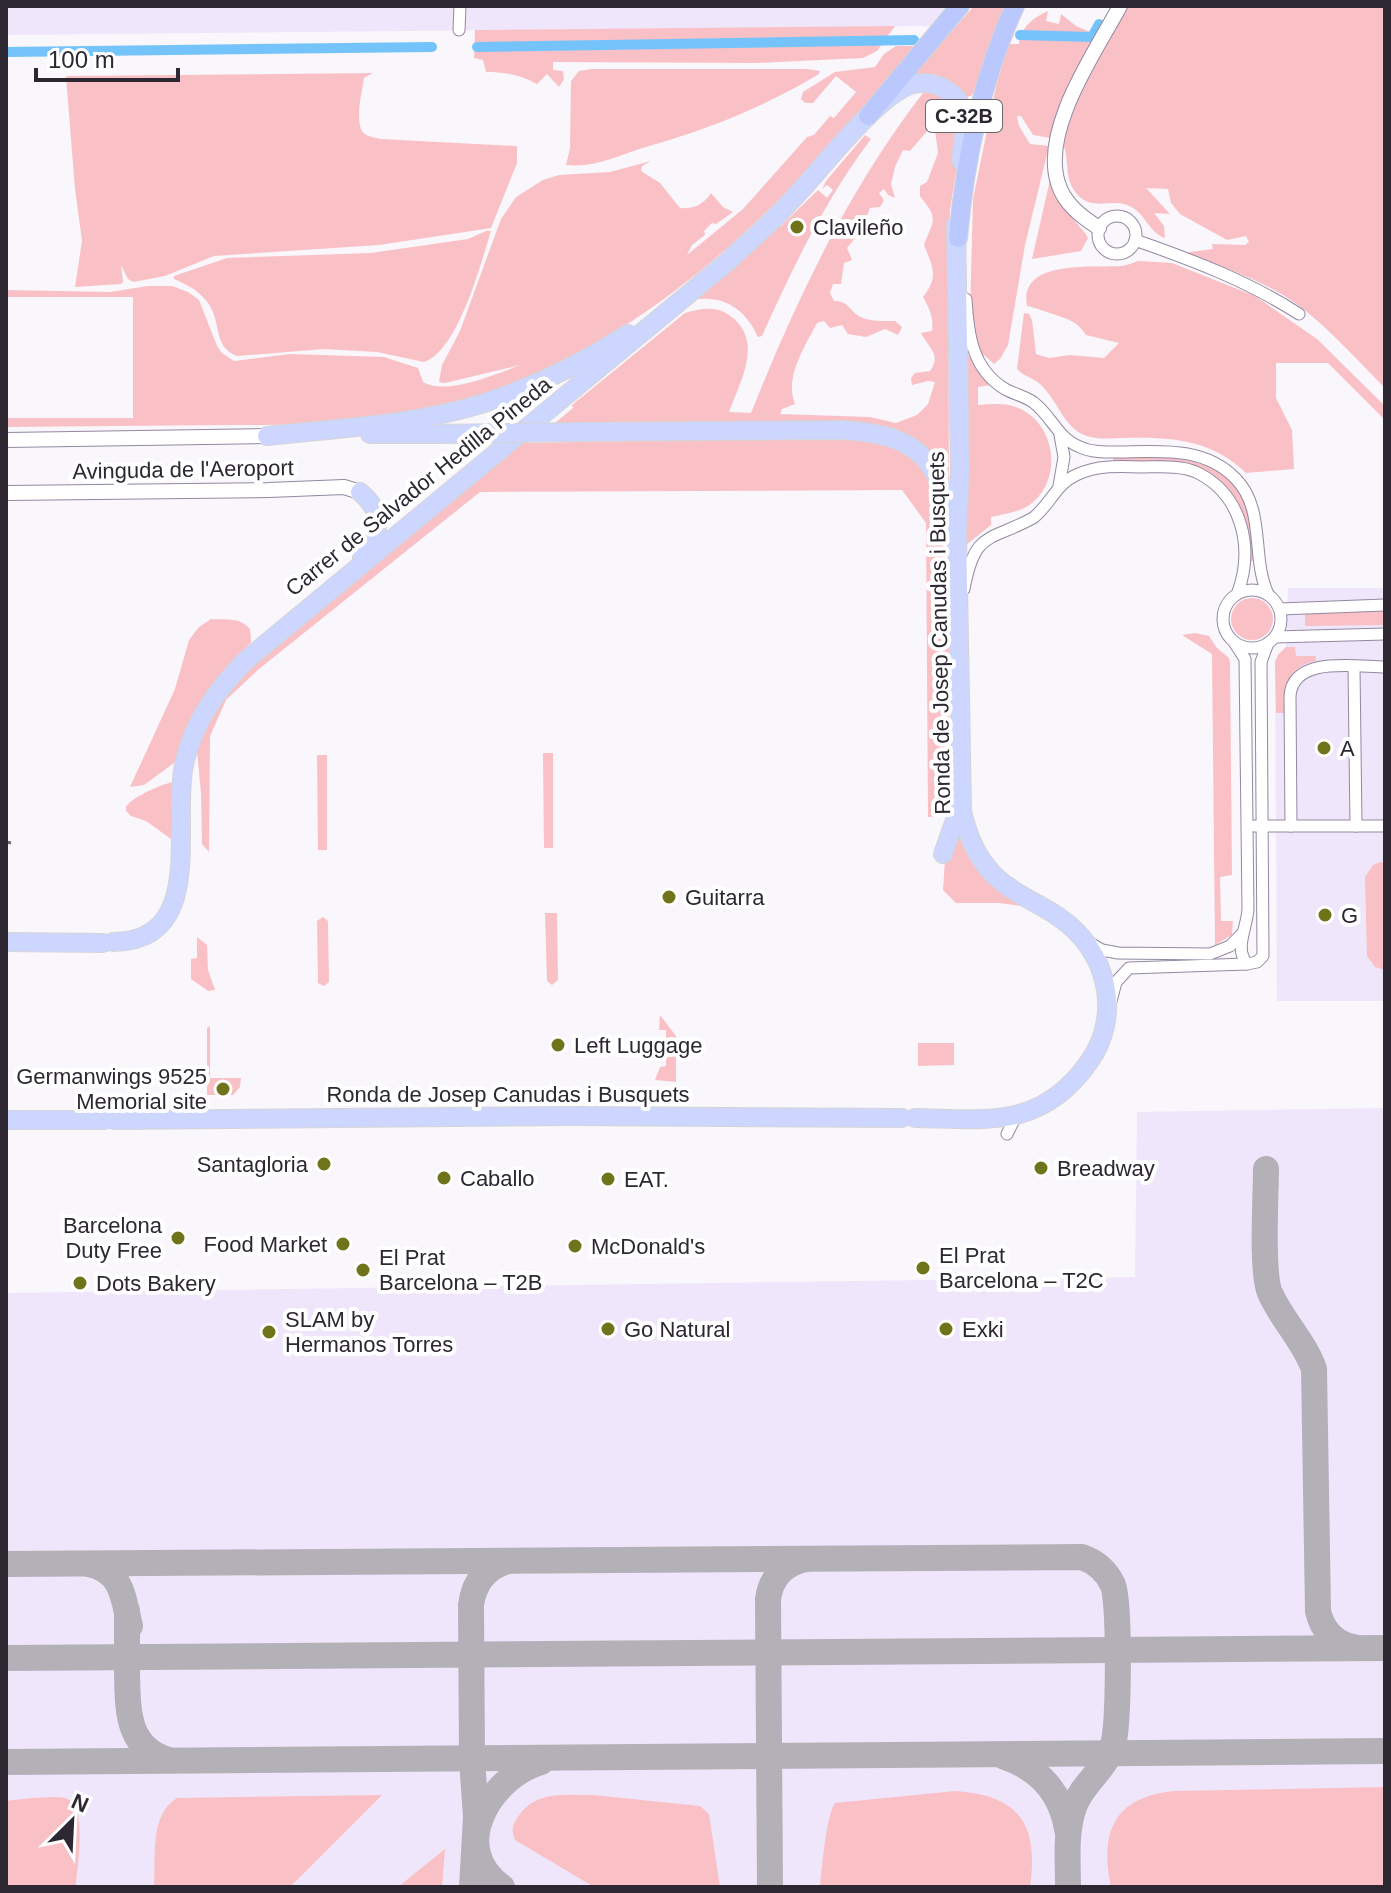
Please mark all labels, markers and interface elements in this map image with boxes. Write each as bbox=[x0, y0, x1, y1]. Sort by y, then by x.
scale bar bbox=[36, 32, 178, 82]
text: 100 m bbox=[48, 46, 115, 73]
road number: C-32B bbox=[926, 100, 1002, 132]
place label: Clavileño bbox=[813, 215, 904, 240]
marker: Clavileño bbox=[788, 218, 806, 236]
street label: Carrer de Salvador Hedilla Pineda bbox=[281, 371, 556, 601]
street label: Ronda de Josep Canudas i Busquets bbox=[924, 451, 955, 815]
street label: Avinguda de l'Aeroport bbox=[72, 455, 294, 484]
place label: A bbox=[1340, 736, 1355, 761]
marker: A bbox=[1315, 739, 1333, 757]
place label: Guitarra bbox=[685, 885, 765, 910]
marker: Guitarra bbox=[660, 888, 678, 906]
place label: G bbox=[1341, 903, 1358, 928]
marker: G bbox=[1316, 906, 1334, 924]
place label: Left Luggage bbox=[574, 1033, 702, 1058]
marker: Left Luggage bbox=[549, 1036, 567, 1054]
place label: Germanwings 9525 Memorial site bbox=[16, 1064, 207, 1114]
marker: Germanwings 9525 Memorial site bbox=[214, 1080, 232, 1098]
street label: Ronda de Josep Canudas i Busquets bbox=[326, 1082, 690, 1107]
place label: Santagloria bbox=[197, 1152, 309, 1177]
marker: Santagloria bbox=[315, 1155, 333, 1173]
place label: Breadway bbox=[1057, 1156, 1155, 1181]
marker: Breadway bbox=[1032, 1159, 1050, 1177]
place label: Caballo bbox=[460, 1166, 535, 1191]
place label: EAT. bbox=[624, 1167, 669, 1192]
marker: Caballo bbox=[435, 1169, 453, 1187]
marker: EAT. bbox=[599, 1170, 617, 1188]
place label: Barcelona Duty Free bbox=[63, 1213, 163, 1263]
marker: Barcelona Duty Free bbox=[169, 1229, 187, 1247]
place label: Food Market bbox=[204, 1232, 327, 1257]
place label: McDonald's bbox=[591, 1234, 705, 1259]
marker: Food Market bbox=[334, 1235, 352, 1253]
marker: McDonald's bbox=[566, 1237, 584, 1255]
place label: El Prat Barcelona – T2C bbox=[939, 1243, 1104, 1293]
place label: El Prat Barcelona – T2B bbox=[379, 1245, 542, 1295]
marker: El Prat Barcelona – T2C bbox=[914, 1259, 932, 1277]
marker: El Prat Barcelona – T2B bbox=[354, 1261, 372, 1279]
place label: Dots Bakery bbox=[96, 1271, 216, 1296]
marker: Dots Bakery bbox=[71, 1274, 89, 1292]
place label: SLAM by Hermanos Torres bbox=[285, 1307, 453, 1357]
place label: Go Natural bbox=[624, 1317, 730, 1342]
place label: Exki bbox=[962, 1317, 1004, 1342]
marker: Go Natural bbox=[599, 1320, 617, 1338]
marker: Exki bbox=[937, 1320, 955, 1338]
marker: SLAM by Hermanos Torres bbox=[260, 1323, 278, 1341]
north arrow bbox=[32, 1781, 112, 1861]
text: N bbox=[68, 1789, 92, 1818]

